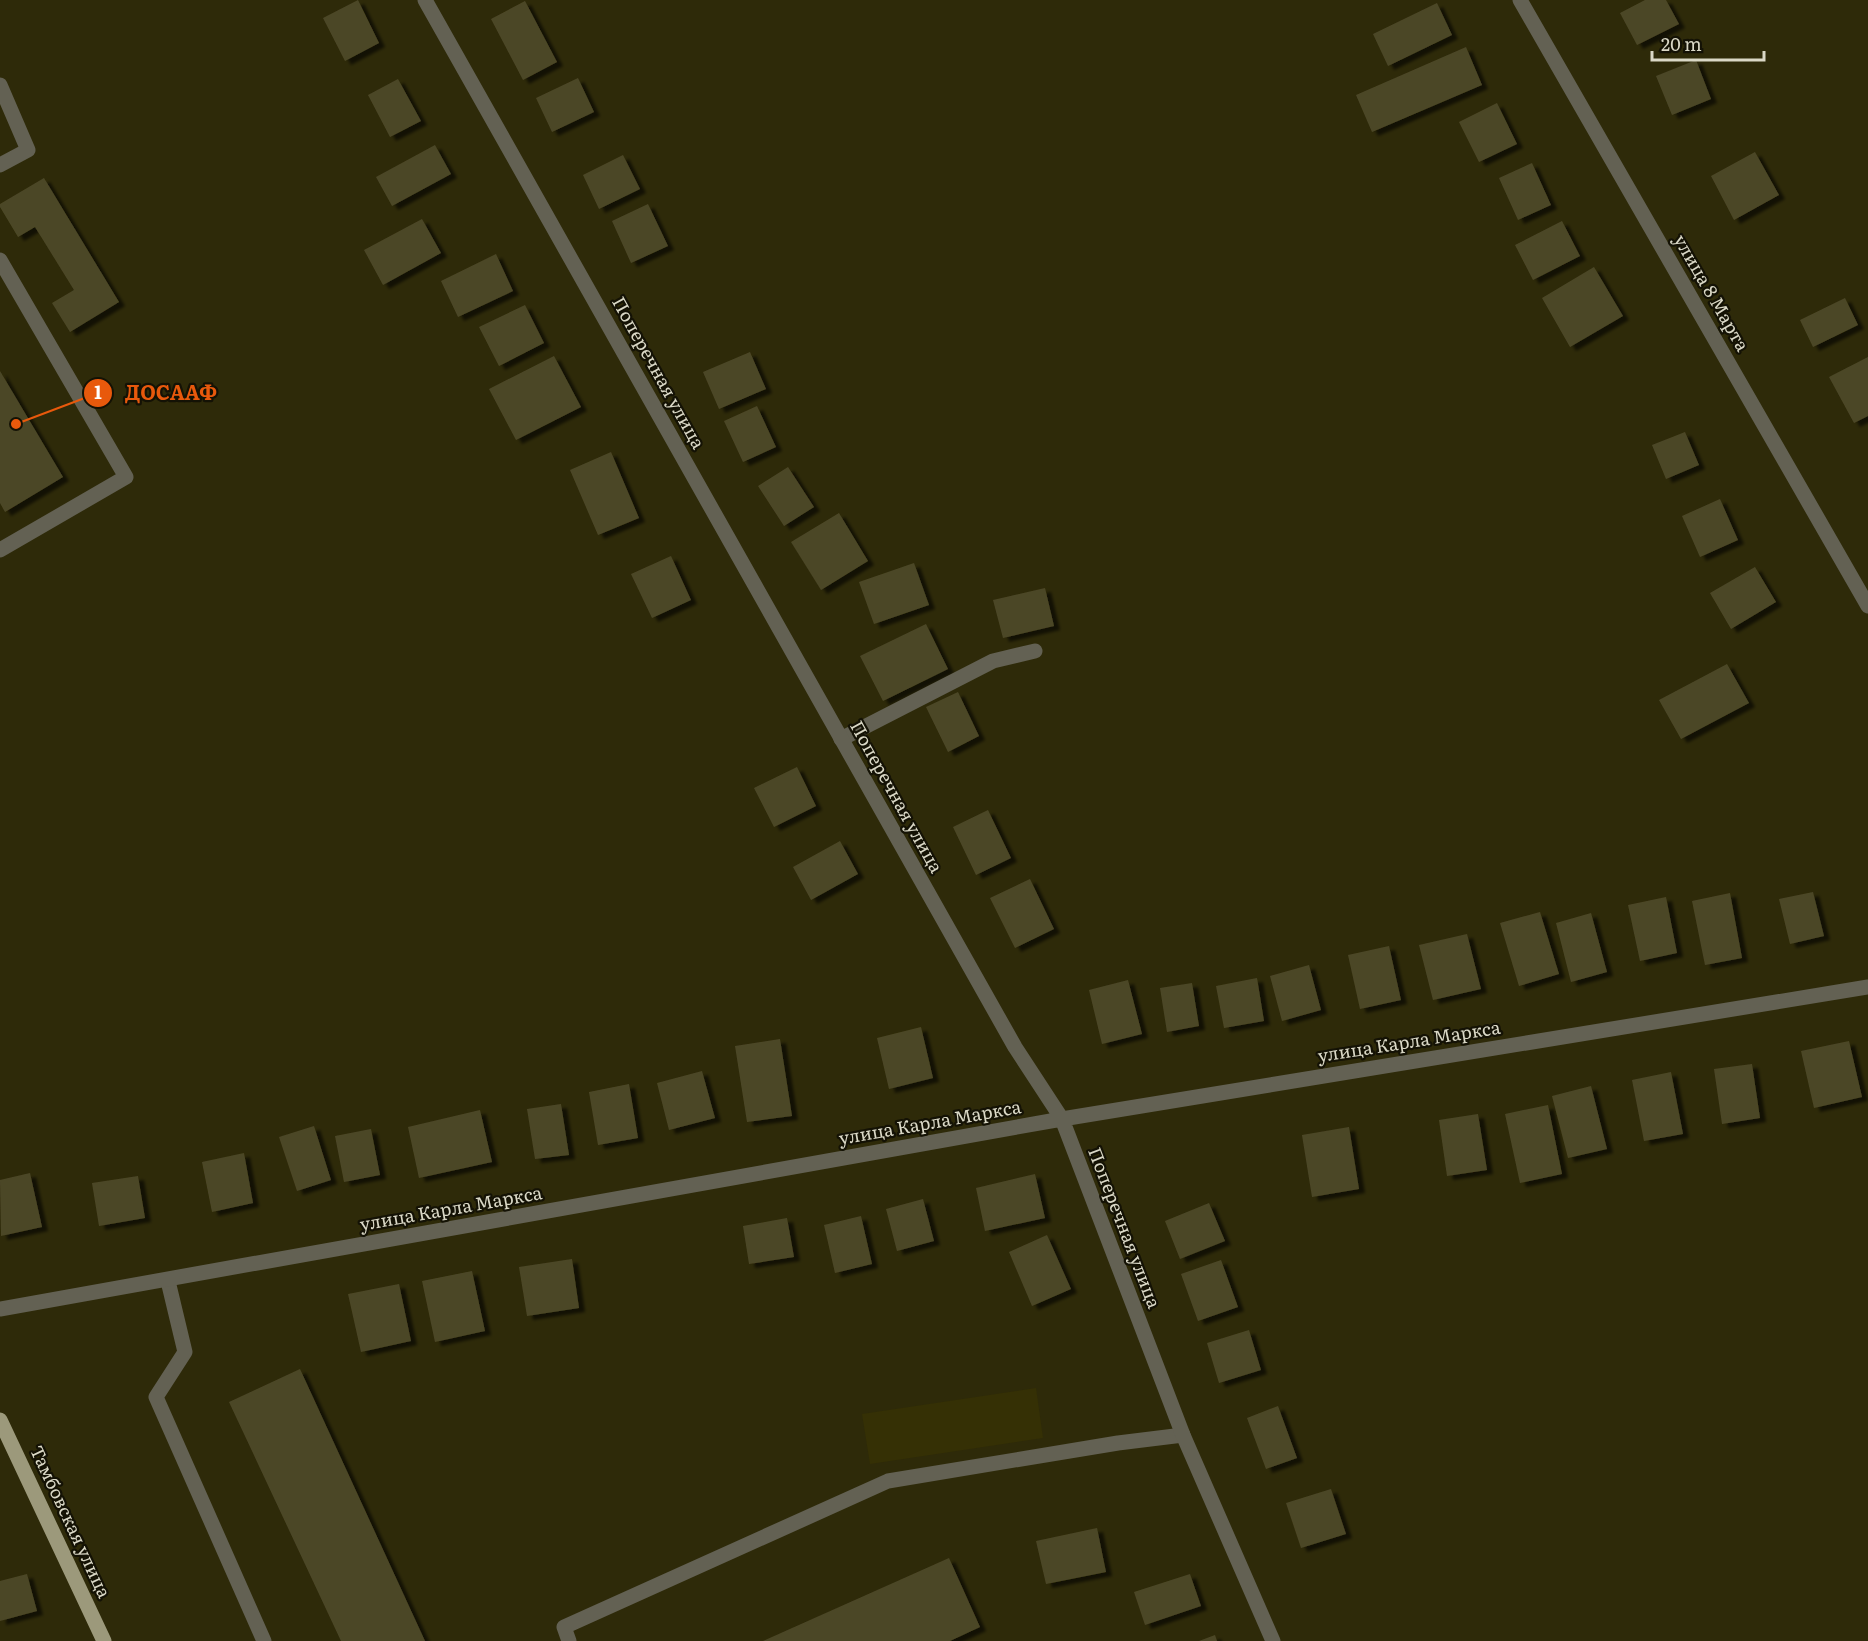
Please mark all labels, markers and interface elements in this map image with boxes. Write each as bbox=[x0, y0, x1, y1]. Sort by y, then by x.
scale bar bbox=[1652, 24, 1764, 62]
text: 20 m bbox=[1661, 30, 1702, 57]
street label: улица 8 Марта bbox=[1668, 229, 1757, 356]
street label: Поперечная улица bbox=[606, 291, 713, 454]
callout: ДОСААФ bbox=[83, 374, 229, 412]
text: ДОСААФ bbox=[125, 376, 217, 406]
text: 1 bbox=[94, 378, 102, 405]
street label: Поперечная улица bbox=[844, 715, 951, 878]
street label: улица Карла Маркса bbox=[1315, 1013, 1502, 1068]
street label: улица Карла Маркса bbox=[836, 1092, 1023, 1151]
street label: Поперечная улица bbox=[1082, 1143, 1169, 1312]
street label: улица Карла Маркса bbox=[357, 1178, 544, 1237]
street label: Тамбовская улица bbox=[24, 1441, 119, 1602]

